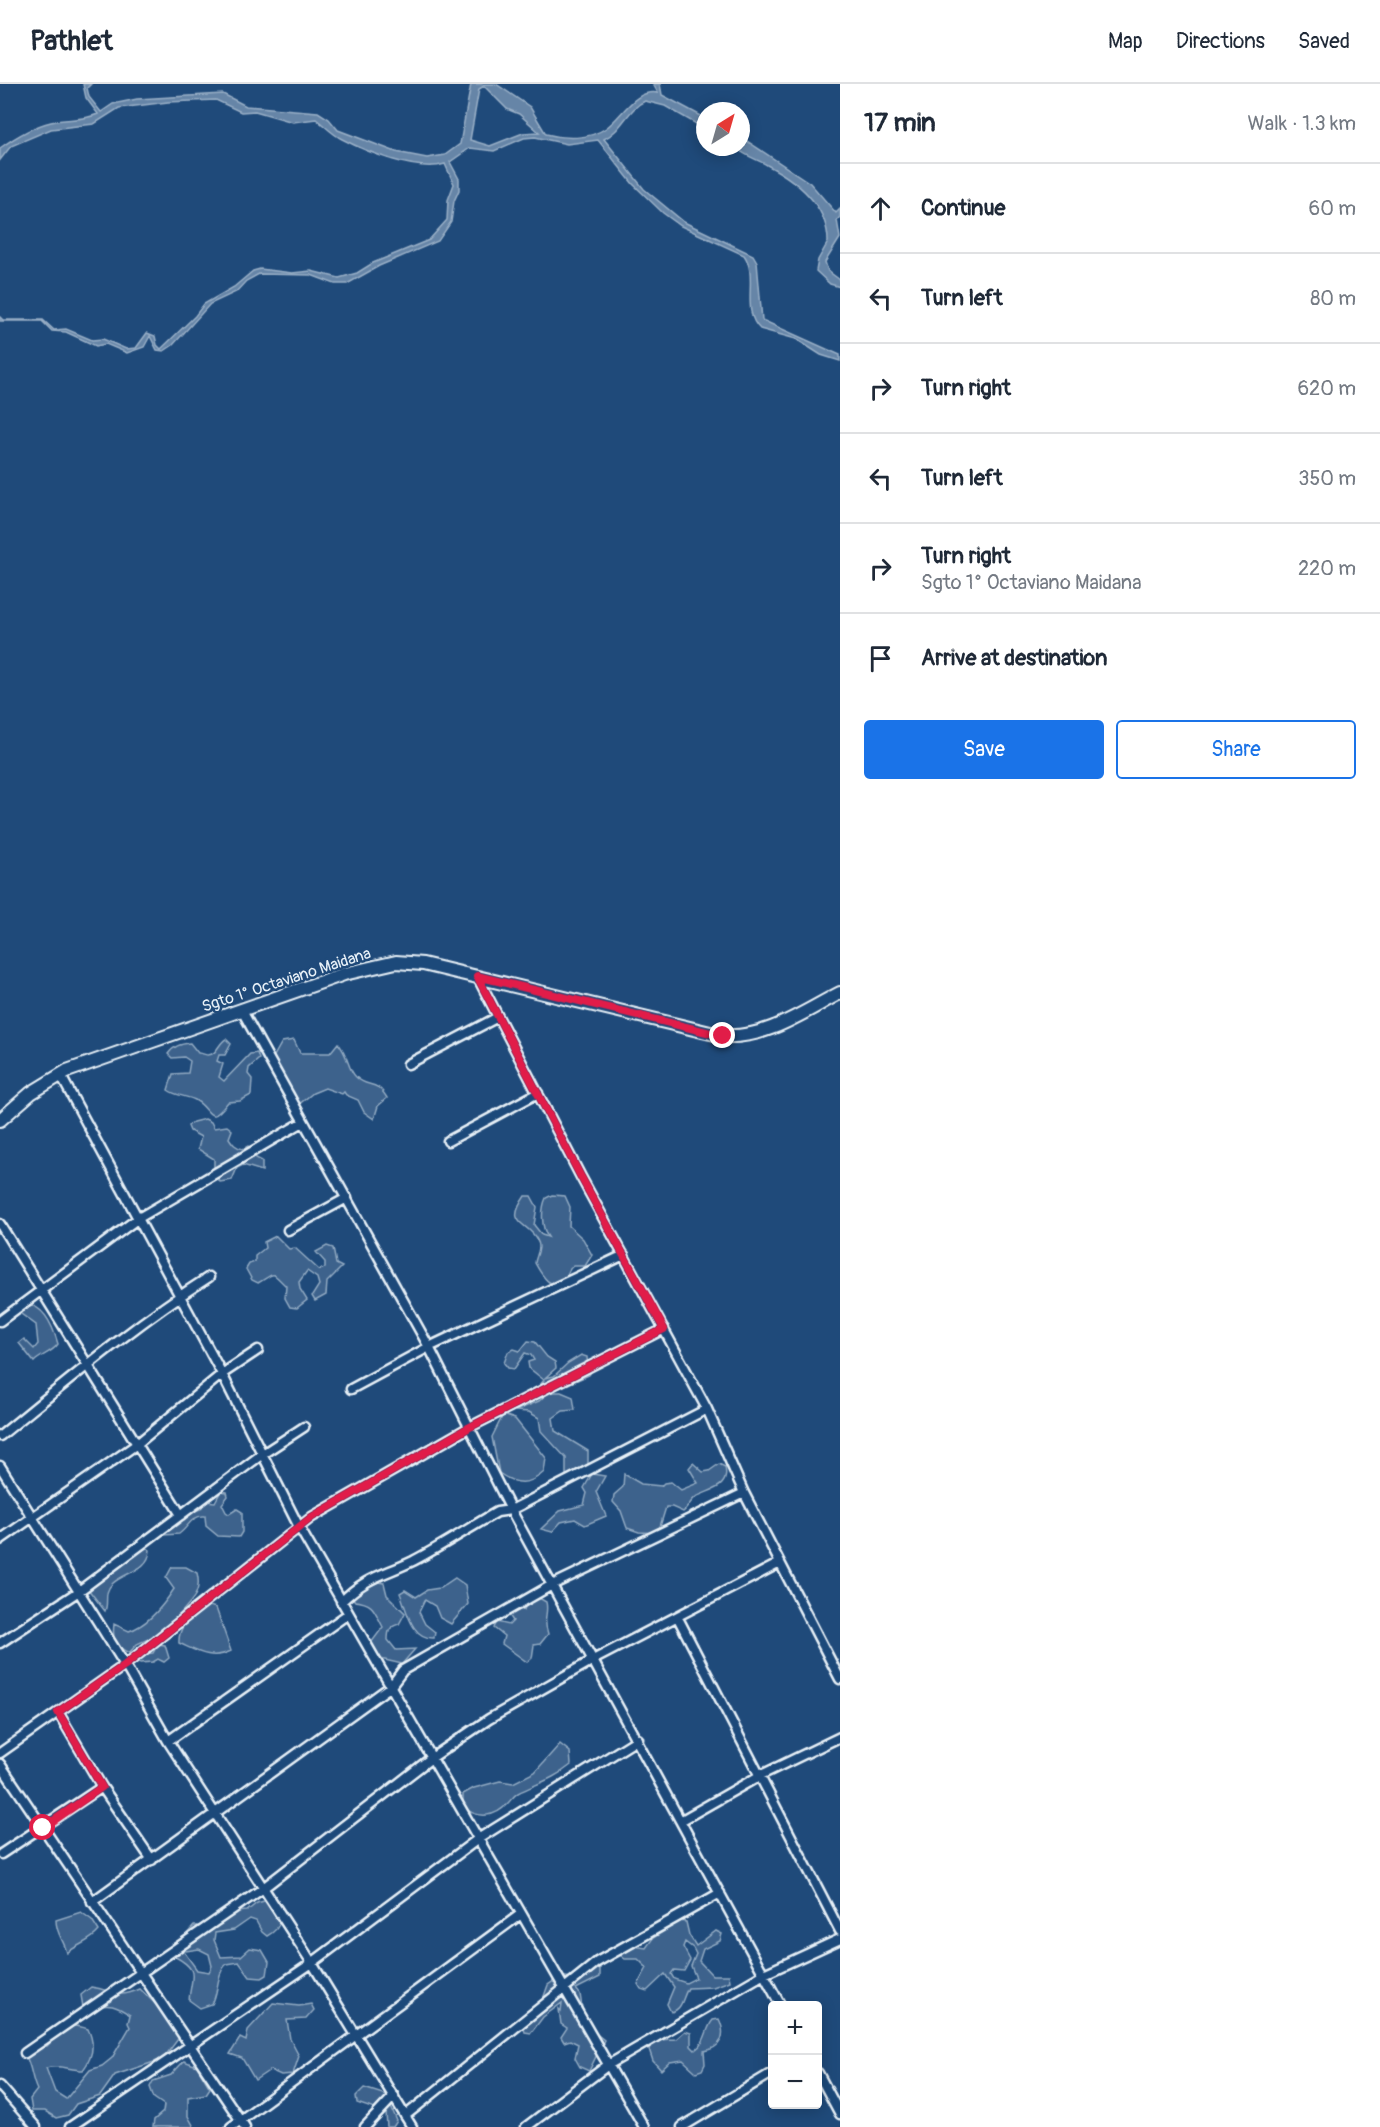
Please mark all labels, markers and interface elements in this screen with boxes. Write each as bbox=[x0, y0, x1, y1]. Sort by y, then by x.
text: Pathlet bbox=[30, 24, 113, 59]
text: Map bbox=[1108, 28, 1143, 55]
text: Directions bbox=[1176, 28, 1265, 55]
text: Saved bbox=[1298, 28, 1350, 55]
north arrow bbox=[696, 102, 750, 156]
text: 17 min bbox=[864, 107, 936, 139]
text: Walk · 1.3 km bbox=[1248, 111, 1356, 136]
icon: ahead bbox=[864, 192, 897, 225]
text: Continue bbox=[921, 194, 1005, 222]
text: 60 m bbox=[1309, 196, 1356, 221]
icon: left bbox=[864, 282, 897, 315]
text: Turn left bbox=[921, 284, 1003, 312]
text: 80 m bbox=[1310, 286, 1356, 311]
icon: right bbox=[864, 372, 897, 405]
text: Turn right bbox=[921, 374, 1011, 402]
text: 620 m bbox=[1297, 376, 1356, 401]
icon: left bbox=[864, 462, 897, 495]
text: Turn left bbox=[921, 464, 1003, 492]
text: 350 m bbox=[1298, 466, 1356, 491]
text: Turn right bbox=[921, 542, 1011, 570]
icon: right bbox=[864, 552, 897, 585]
text: 220 m bbox=[1298, 556, 1356, 581]
text: Sgto 1° Octaviano Maidana bbox=[921, 570, 1141, 595]
icon: arrive bbox=[864, 642, 897, 675]
text: Arrive at destination bbox=[921, 644, 1107, 672]
button: Save bbox=[864, 720, 1104, 779]
button: Share bbox=[1116, 720, 1356, 779]
street label: Sgto 1° Octaviano Maidana bbox=[199, 943, 373, 1017]
route end bbox=[709, 1022, 735, 1048]
route start bbox=[29, 1814, 55, 1840]
map controls bbox=[768, 2001, 822, 2109]
button: + bbox=[768, 2001, 822, 2055]
button: − bbox=[768, 2055, 822, 2109]

